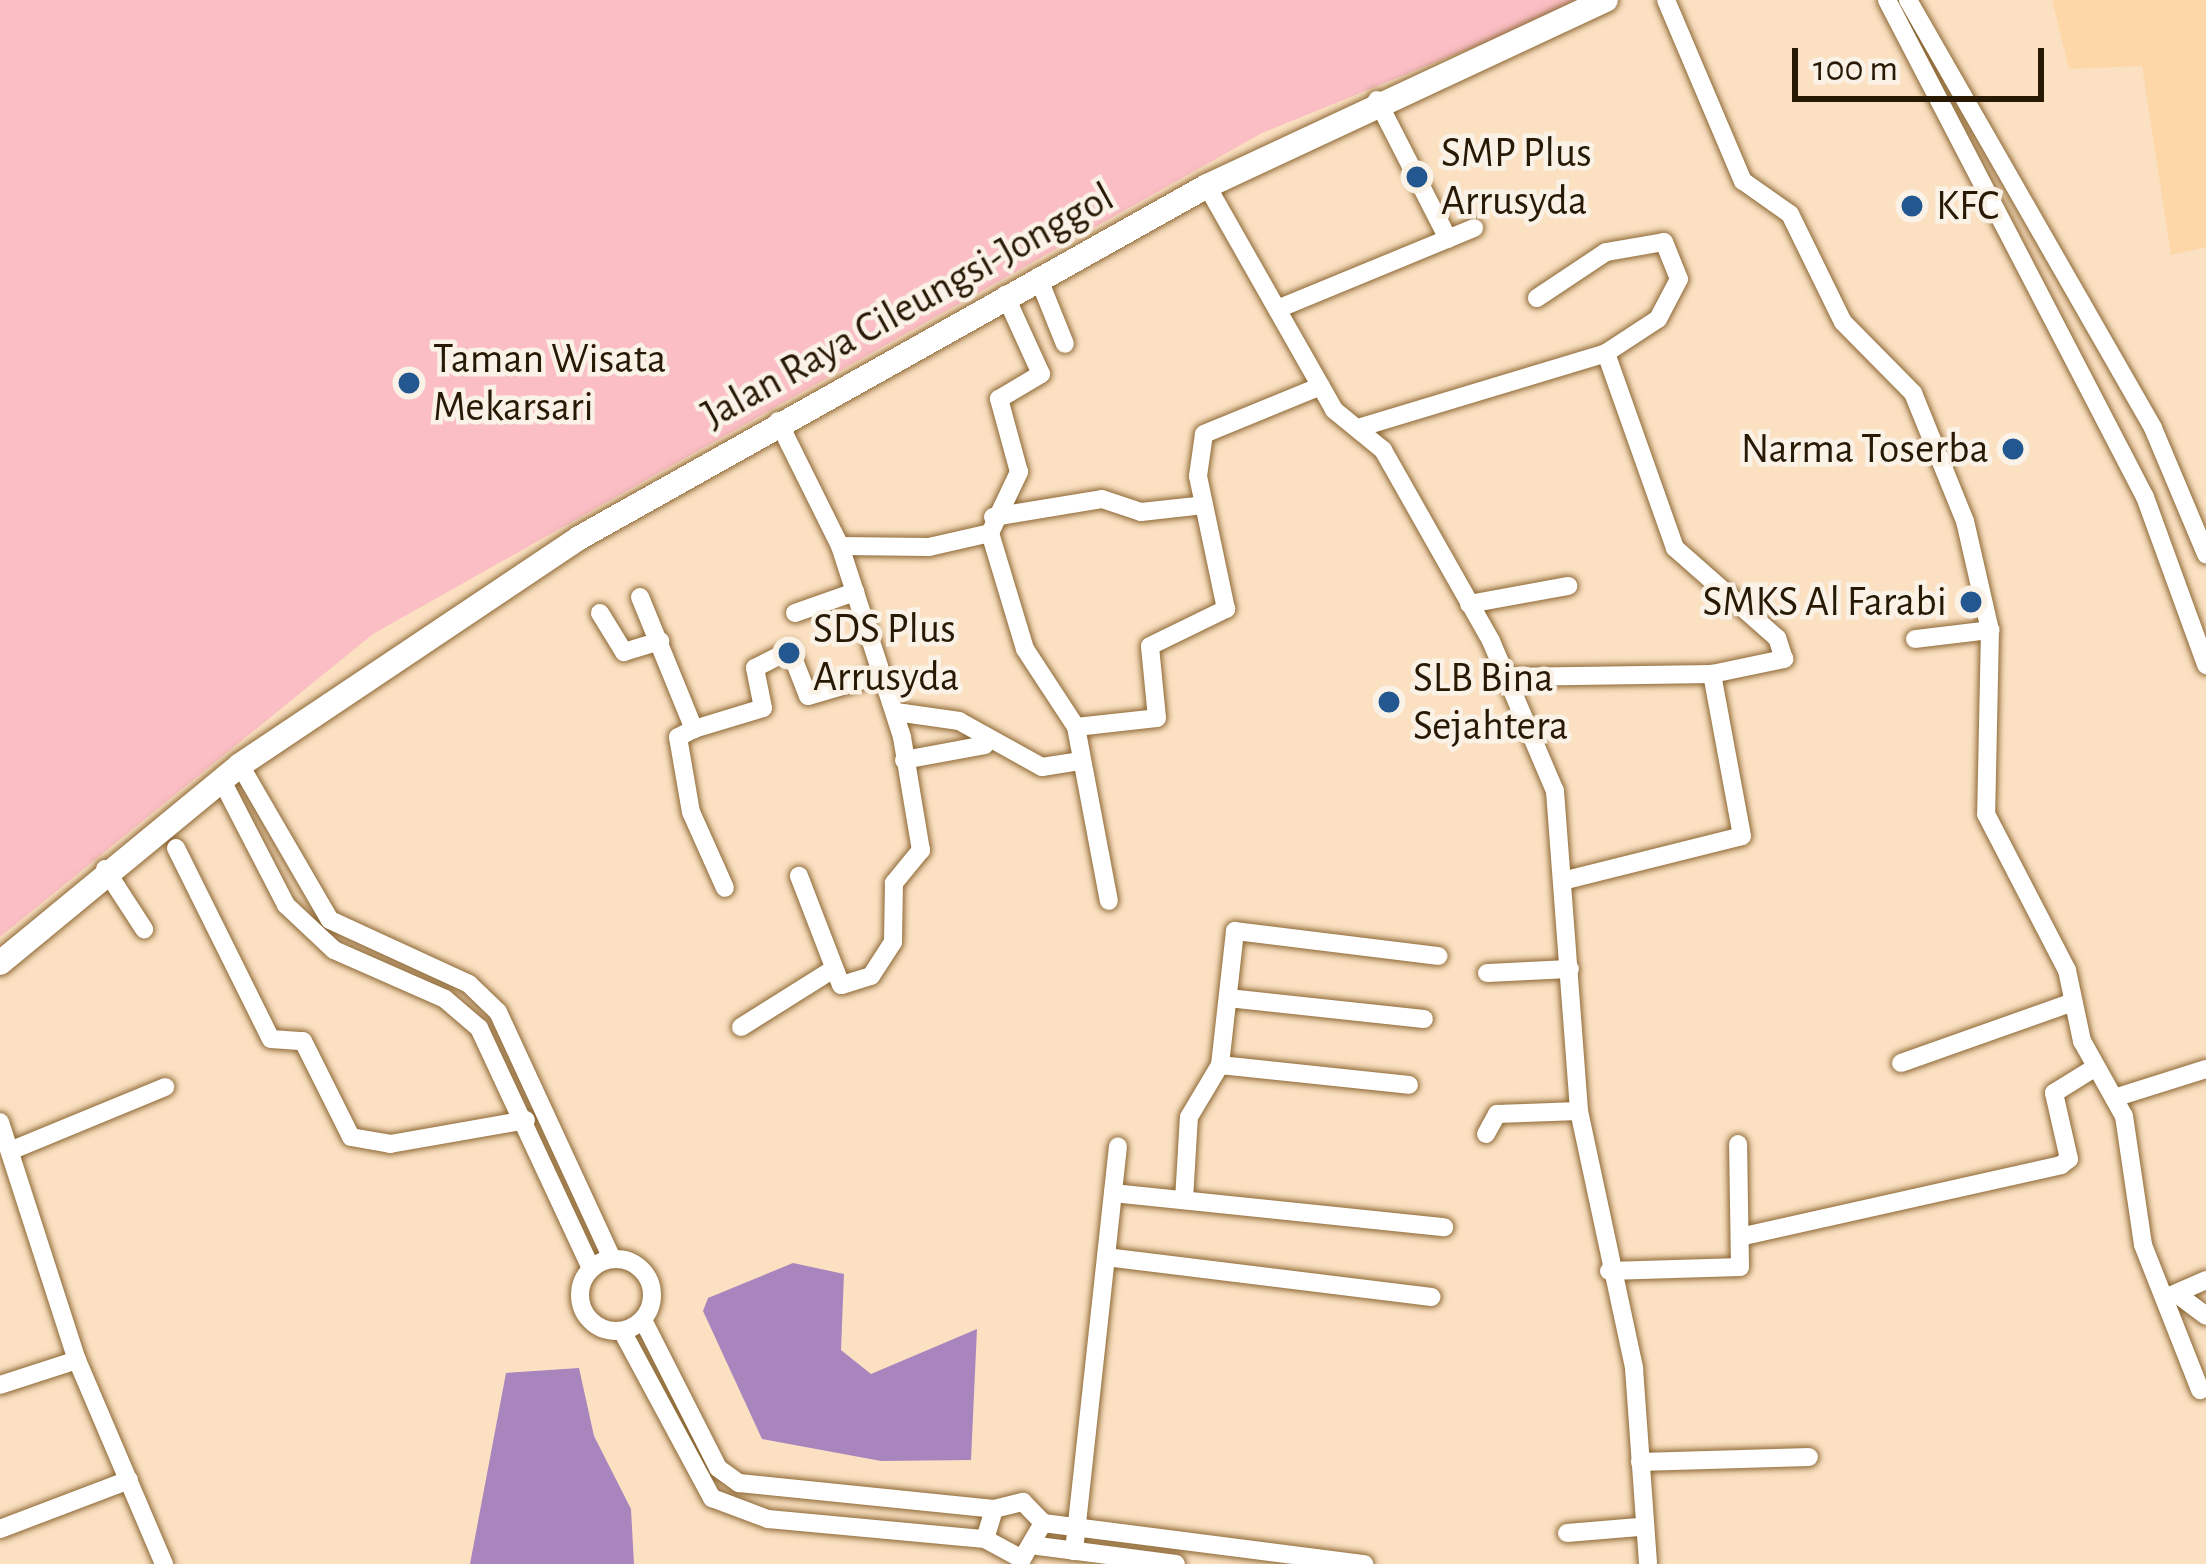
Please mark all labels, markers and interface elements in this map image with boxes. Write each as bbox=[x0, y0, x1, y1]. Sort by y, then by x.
scale bar bbox=[1798, 24, 2050, 98]
text: 100 m bbox=[1813, 51, 1898, 87]
place label: SMP Plus Arrusyda bbox=[1441, 128, 1592, 226]
marker: SMP Plus Arrusyda bbox=[1404, 164, 1430, 190]
street label: Jalan Raya Cileungsi-Jonggol bbox=[693, 172, 1123, 440]
place label: KFC bbox=[1936, 181, 1999, 231]
marker: KFC bbox=[1899, 193, 1925, 219]
place label: Taman Wisata Mekarsari bbox=[433, 334, 666, 433]
marker: Taman Wisata Mekarsari bbox=[396, 370, 422, 396]
place label: Narma Toserba bbox=[1741, 424, 1989, 474]
marker: Narma Toserba bbox=[2000, 436, 2026, 462]
place label: SMKS Al Farabi bbox=[1702, 577, 1947, 627]
marker: SMKS Al Farabi bbox=[1958, 589, 1984, 615]
place label: SDS Plus Arrusyda bbox=[813, 604, 959, 702]
marker: SDS Plus Arrusyda bbox=[776, 640, 802, 666]
place label: SLB Bina Sejahtera bbox=[1413, 653, 1568, 752]
marker: SLB Bina Sejahtera bbox=[1376, 689, 1402, 715]

